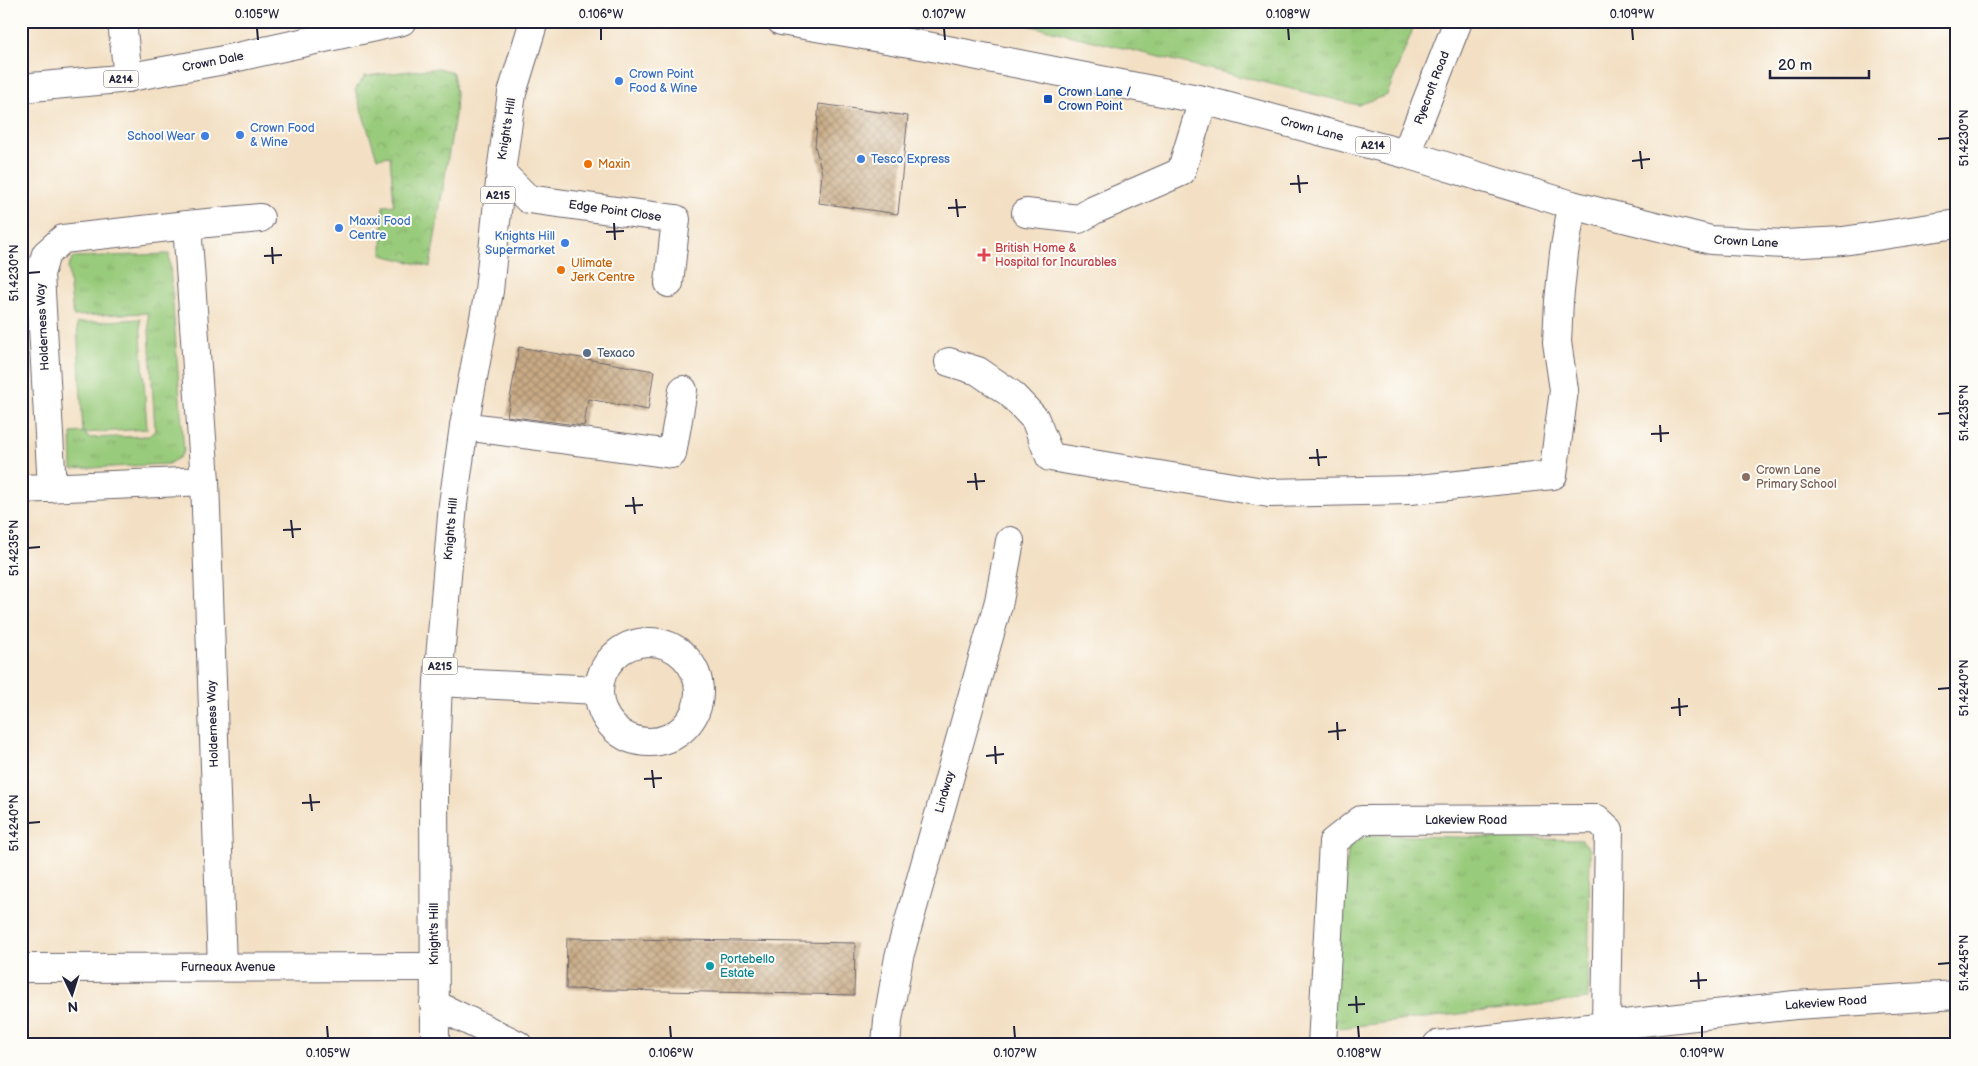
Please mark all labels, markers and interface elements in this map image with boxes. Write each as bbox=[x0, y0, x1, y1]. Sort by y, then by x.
text: 0.105°W bbox=[235, 7, 279, 22]
text: 0.106°W bbox=[579, 7, 623, 22]
text: 0.107°W bbox=[922, 7, 966, 22]
text: 0.108°W bbox=[1266, 7, 1310, 22]
text: 0.109°W bbox=[1610, 7, 1654, 22]
scale bar bbox=[1770, 48, 1869, 80]
street label: Crown Dale bbox=[181, 49, 245, 75]
street label: Ryecroft Road bbox=[1411, 49, 1453, 127]
text: 20 m bbox=[1778, 56, 1812, 75]
place label: Crown Point Food & Wine bbox=[629, 67, 697, 96]
road number: A214 bbox=[104, 70, 138, 88]
marker: Crown Point Food & Wine bbox=[613, 75, 625, 87]
place label: Crown Lane / Crown Point bbox=[1058, 85, 1131, 114]
marker: Crown Lane / Crown Point bbox=[1042, 93, 1054, 105]
street label: Knight's Hill bbox=[495, 97, 519, 161]
text: 51.4230°N bbox=[1957, 109, 1972, 167]
street label: Crown Lane bbox=[1279, 113, 1345, 145]
place label: Crown Food & Wine bbox=[250, 121, 315, 150]
place label: School Wear bbox=[127, 129, 196, 144]
marker: Crown Food & Wine bbox=[234, 129, 246, 141]
marker: School Wear bbox=[199, 130, 211, 142]
road number: A214 bbox=[1356, 136, 1390, 154]
place label: Tesco Express bbox=[871, 152, 950, 167]
marker: Tesco Express bbox=[855, 153, 867, 165]
place label: Maxin bbox=[598, 157, 631, 172]
marker: Maxin bbox=[582, 158, 594, 170]
road number: A215 bbox=[480, 186, 516, 204]
street label: Edge Point Close bbox=[568, 197, 662, 225]
place label: Maxxi Food Centre bbox=[349, 214, 411, 243]
marker: Maxxi Food Centre bbox=[333, 222, 345, 234]
place label: Knights Hill Supermarket bbox=[485, 229, 555, 258]
street label: Crown Lane bbox=[1713, 233, 1779, 251]
marker: Knights Hill Supermarket bbox=[559, 237, 571, 249]
place label: British Home & Hospital for Incurables bbox=[995, 241, 1117, 270]
text: 51.4230°N bbox=[7, 244, 22, 302]
marker: British Home & Hospital for Incurables bbox=[977, 248, 991, 262]
place label: Ulimate Jerk Centre bbox=[571, 256, 635, 285]
marker: Ulimate Jerk Centre bbox=[555, 264, 567, 276]
street label: Holderness Way bbox=[33, 282, 53, 371]
place label: Texaco bbox=[597, 346, 635, 361]
marker: Texaco bbox=[581, 347, 593, 359]
text: 51.4235°N bbox=[1957, 385, 1972, 441]
place label: Crown Lane Primary School bbox=[1756, 463, 1837, 492]
marker: Crown Lane Primary School bbox=[1740, 471, 1752, 483]
street label: Knight's Hill bbox=[441, 497, 461, 561]
text: 51.4235°N bbox=[7, 520, 22, 576]
road number: A215 bbox=[422, 658, 458, 674]
text: 51.4240°N bbox=[1957, 659, 1972, 717]
street label: Holderness Way bbox=[204, 679, 222, 768]
street label: Lindway bbox=[932, 769, 958, 815]
text: 51.4240°N bbox=[7, 794, 22, 852]
street label: Lakeview Road bbox=[1425, 813, 1507, 828]
street label: Knight's Hill bbox=[427, 903, 442, 965]
text: 51.4245°N bbox=[1957, 935, 1972, 991]
place label: Portebello Estate bbox=[720, 952, 775, 981]
street label: Furneaux Avenue bbox=[181, 960, 275, 975]
marker: Portebello Estate bbox=[704, 960, 716, 972]
north arrow bbox=[48, 968, 98, 1018]
street label: Lakeview Road bbox=[1785, 993, 1868, 1013]
text: N bbox=[67, 998, 79, 1015]
text: 0.105°W bbox=[306, 1046, 350, 1061]
text: 0.106°W bbox=[649, 1046, 693, 1061]
text: 0.107°W bbox=[993, 1046, 1037, 1061]
text: 0.108°W bbox=[1337, 1046, 1381, 1061]
text: 0.109°W bbox=[1680, 1046, 1724, 1061]

